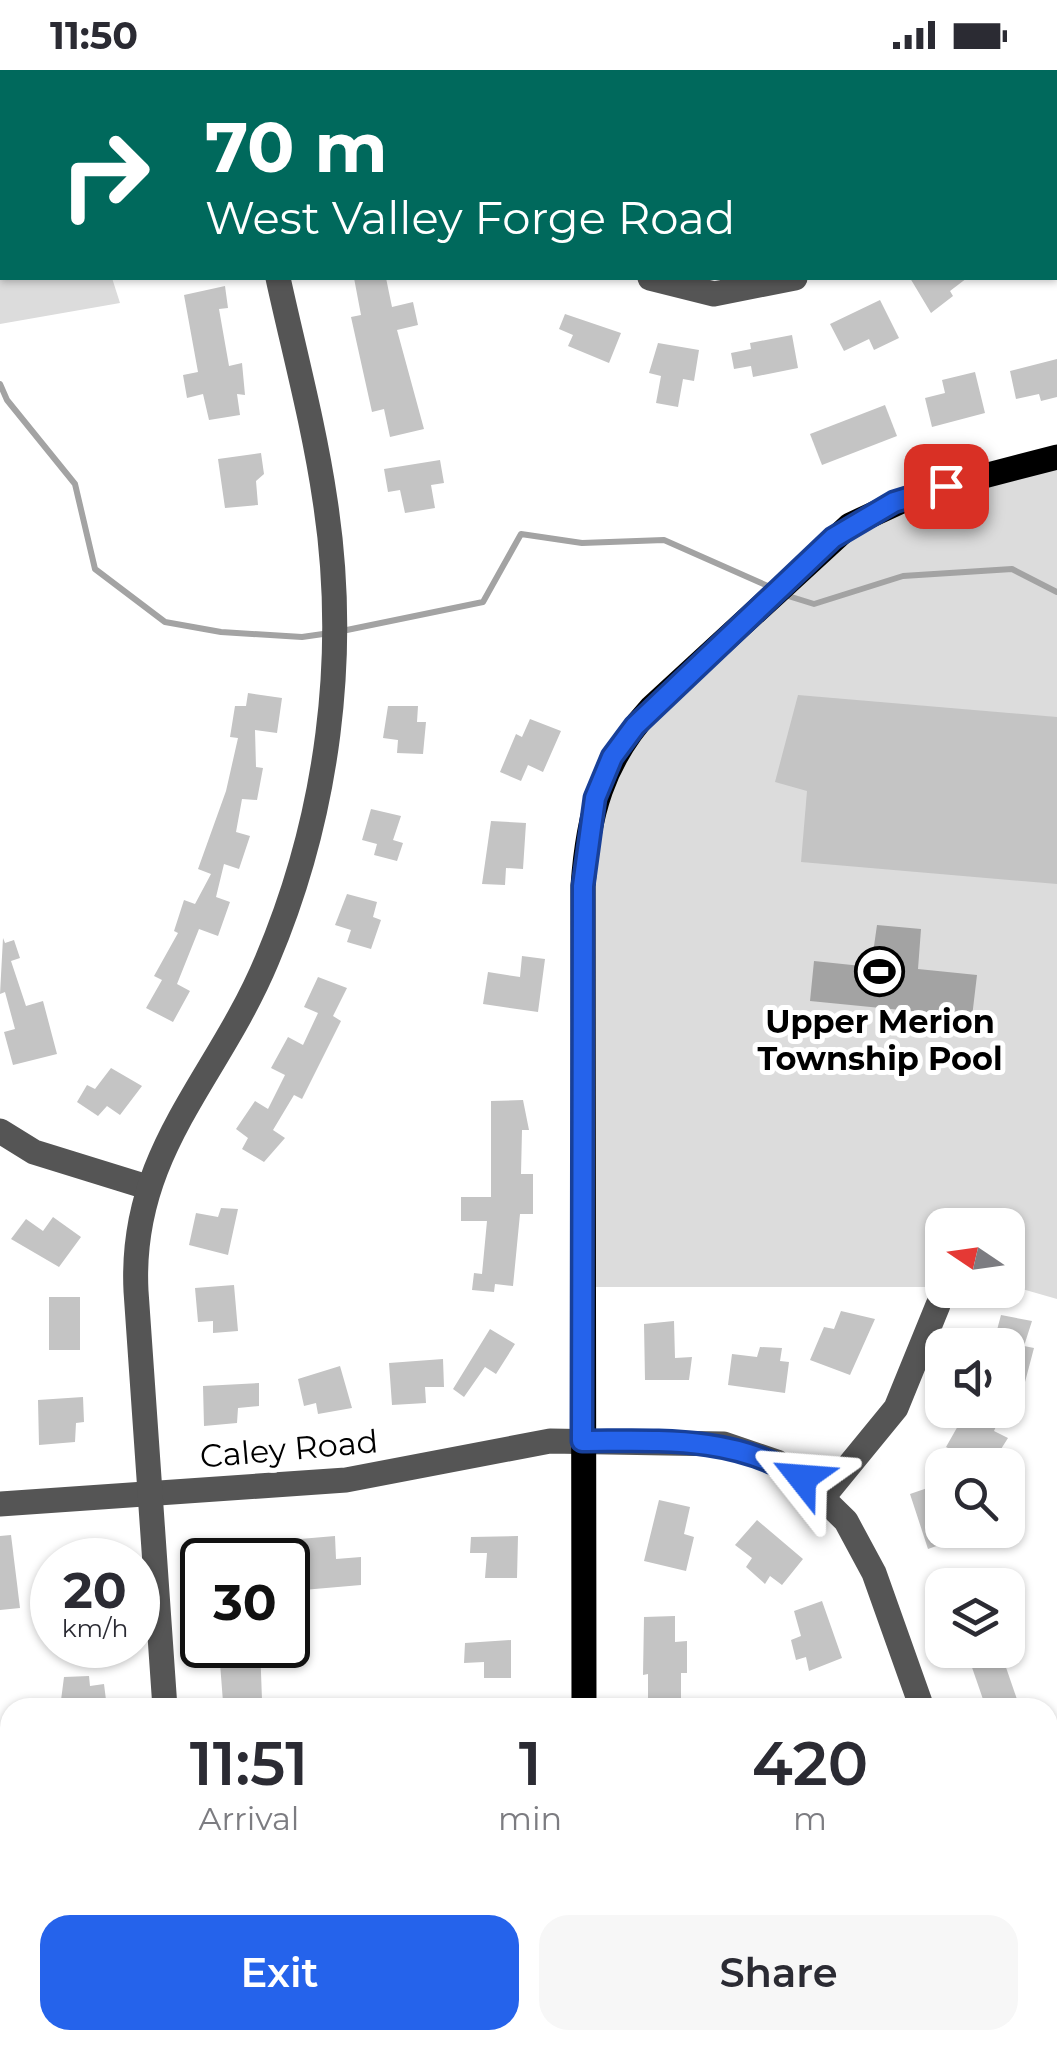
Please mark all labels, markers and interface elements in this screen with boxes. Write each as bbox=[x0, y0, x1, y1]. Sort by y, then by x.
text: 11:50 bbox=[50, 12, 138, 59]
text: 70 m bbox=[205, 104, 388, 190]
icon: right bbox=[40, 110, 170, 240]
text: West Valley Forge Road bbox=[205, 190, 735, 245]
pin bbox=[904, 444, 989, 529]
icon: arrive bbox=[919, 459, 974, 514]
sports icon: Upper Merion Township Pool bbox=[854, 946, 906, 998]
place label: Upper Merion Township Pool bbox=[757, 1002, 1003, 1078]
north arrow bbox=[925, 1208, 1025, 1308]
map controls bbox=[925, 1208, 1025, 1668]
button: sound bbox=[925, 1328, 1025, 1428]
street label: Caley Road bbox=[198, 1421, 380, 1476]
position arrow bbox=[750, 1426, 854, 1530]
button: search bbox=[925, 1448, 1025, 1548]
speed limit sign: 30 bbox=[180, 1538, 310, 1668]
text: 20 bbox=[63, 1560, 127, 1621]
button: layers bbox=[925, 1568, 1025, 1668]
text: km/h bbox=[62, 1613, 128, 1643]
text: 11:51 bbox=[190, 1727, 308, 1800]
text: 1 bbox=[519, 1727, 542, 1800]
text: 420 bbox=[752, 1727, 868, 1800]
text: Arrival bbox=[199, 1799, 299, 1838]
text: min bbox=[498, 1799, 562, 1838]
text: m bbox=[793, 1799, 827, 1838]
button: Exit bbox=[40, 1915, 519, 2030]
button: Share bbox=[539, 1915, 1018, 2030]

